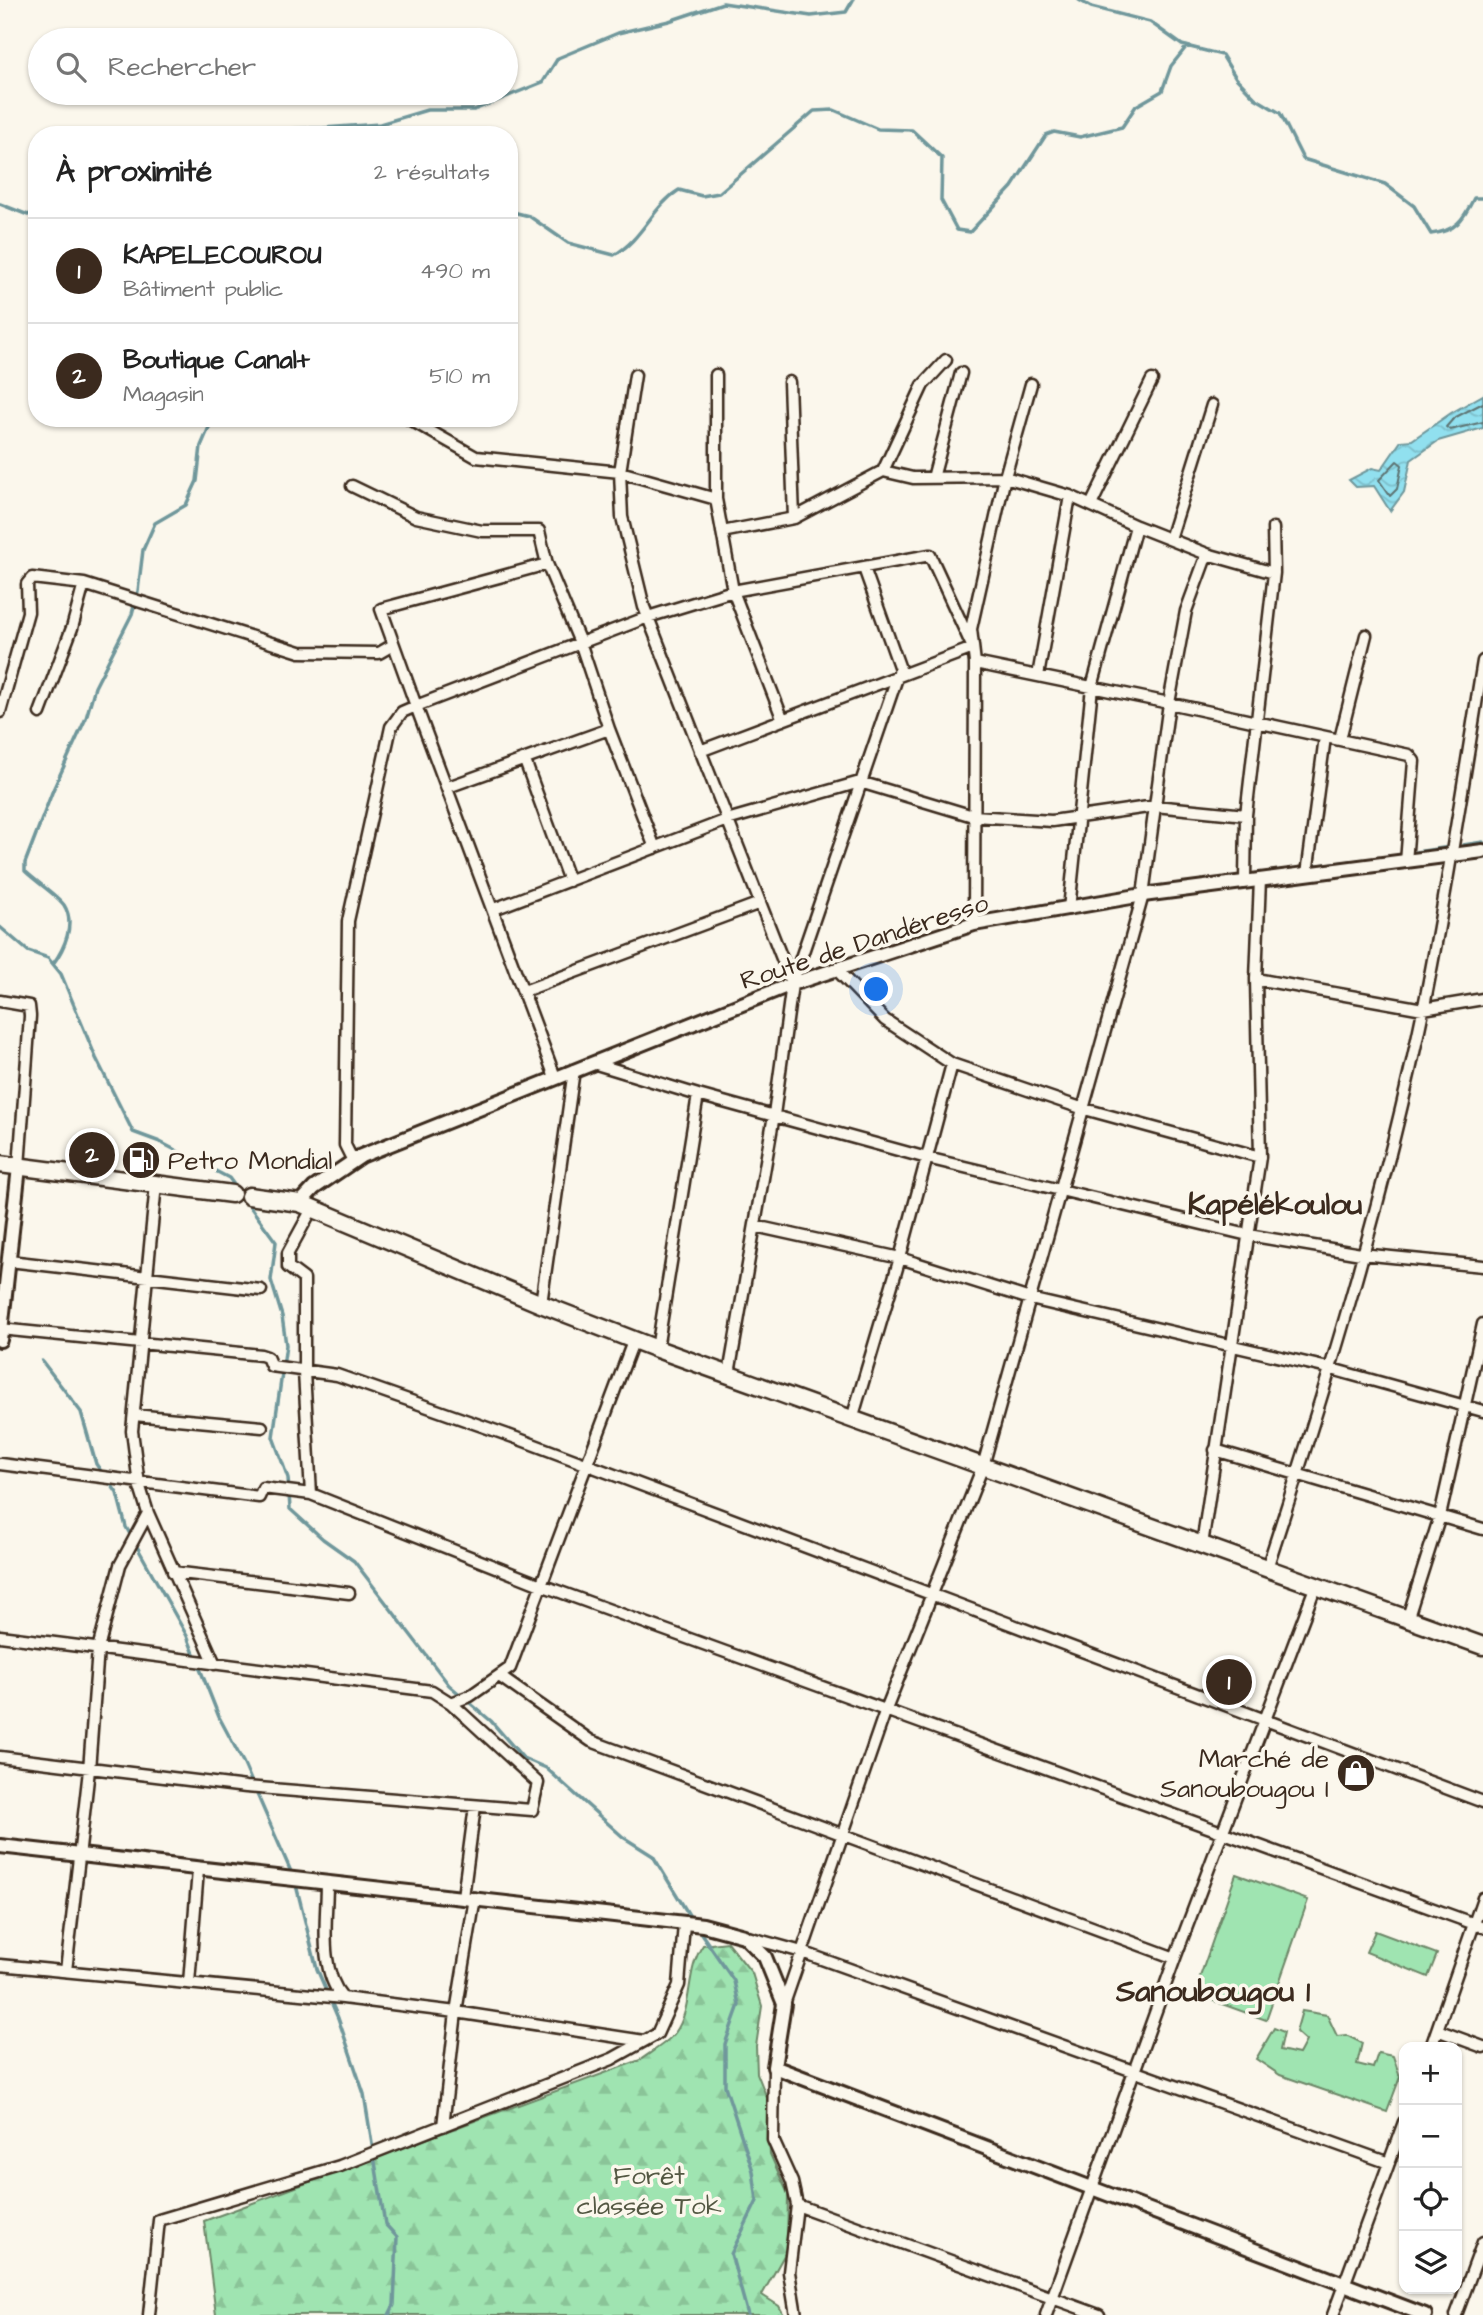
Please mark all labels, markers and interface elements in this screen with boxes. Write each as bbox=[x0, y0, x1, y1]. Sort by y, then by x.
search box bbox=[28, 28, 518, 105]
icon: search bbox=[52, 48, 90, 86]
text: Rechercher bbox=[108, 49, 256, 85]
text: À proximité bbox=[56, 151, 212, 193]
text: 2 résultats bbox=[374, 156, 490, 188]
text: KAPELECOUROU bbox=[123, 237, 322, 273]
text: 1 bbox=[78, 255, 80, 287]
text: 490 m bbox=[420, 255, 490, 287]
text: Bâtiment public bbox=[123, 273, 283, 305]
text: Boutique Canal+ bbox=[123, 342, 310, 378]
text: 2 bbox=[72, 360, 86, 392]
text: 510 m bbox=[429, 360, 490, 392]
text: Magasin bbox=[123, 378, 204, 410]
street label: Route de Dandéresso bbox=[736, 885, 993, 999]
your location bbox=[859, 972, 893, 1006]
pin: 2 bbox=[69, 1129, 115, 1181]
fuel station icon: Petro Mondial bbox=[120, 1139, 162, 1181]
place label: Petro Mondial bbox=[168, 1143, 332, 1179]
district label: Kapélékoulou bbox=[1188, 1184, 1362, 1227]
pin: 1 bbox=[1206, 1656, 1252, 1708]
place label: Marché de Sanoubougou I bbox=[1160, 1741, 1329, 1809]
shop icon: Marché de Sanoubougou I bbox=[1335, 1752, 1377, 1794]
district label: Sanoubougou 1 bbox=[1115, 1971, 1310, 2015]
map controls bbox=[1399, 2042, 1462, 2294]
button: + bbox=[1399, 2042, 1462, 2105]
button: − bbox=[1399, 2105, 1462, 2168]
park label: Forêt classée Tok bbox=[576, 2158, 722, 2224]
button: locate bbox=[1399, 2168, 1462, 2231]
button: layers bbox=[1399, 2231, 1462, 2294]

